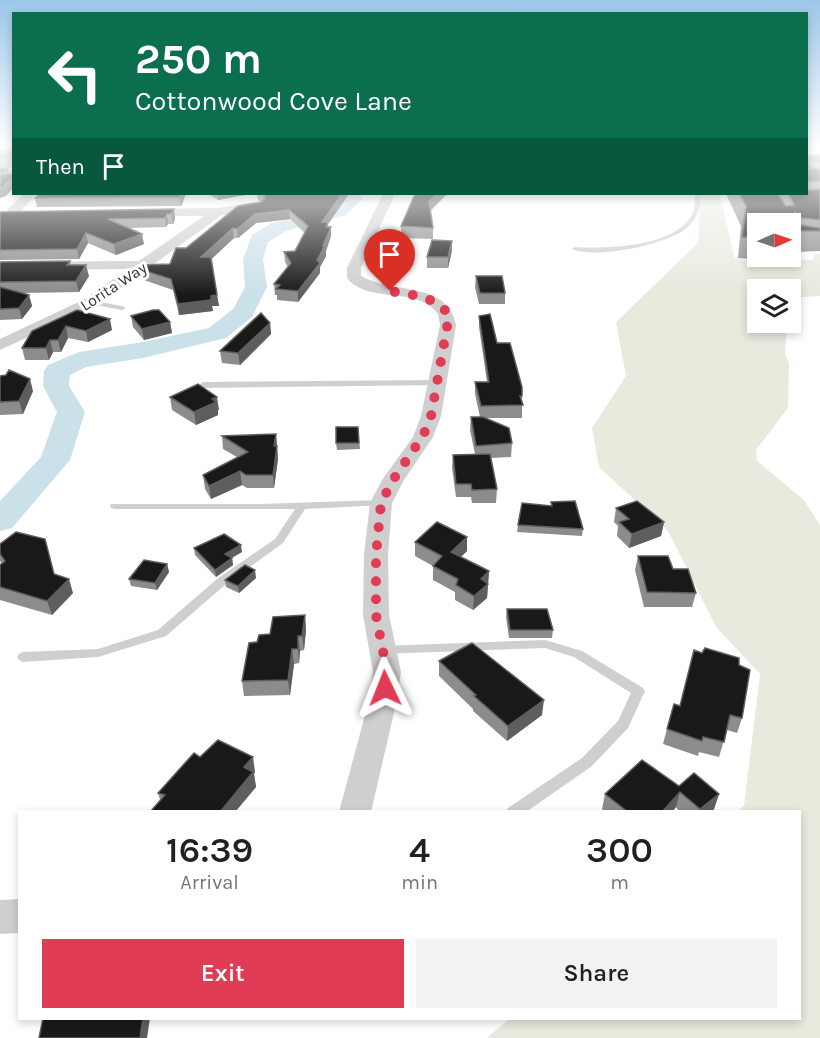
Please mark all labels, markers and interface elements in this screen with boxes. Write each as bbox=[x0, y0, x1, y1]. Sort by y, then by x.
text: 250 m bbox=[135, 34, 262, 84]
icon: left bbox=[36, 36, 114, 114]
text: Cottonwood Cove Lane bbox=[135, 85, 412, 117]
icon: arrive bbox=[97, 150, 130, 183]
text: Then bbox=[36, 154, 85, 180]
north arrow bbox=[747, 213, 801, 267]
map controls bbox=[747, 213, 801, 333]
pin bbox=[364, 229, 415, 291]
icon: arrive bbox=[373, 238, 406, 271]
street label: Lorita Way bbox=[76, 258, 151, 315]
button: layers bbox=[747, 279, 801, 333]
position arrow bbox=[353, 656, 417, 720]
text: 16:39 bbox=[166, 829, 253, 871]
text: 4 bbox=[409, 829, 430, 871]
text: 300 bbox=[586, 829, 653, 871]
text: Arrival bbox=[180, 871, 239, 894]
text: min bbox=[401, 871, 438, 894]
text: m bbox=[610, 871, 629, 894]
button: Exit bbox=[42, 939, 404, 1008]
button: Share bbox=[416, 939, 777, 1008]

